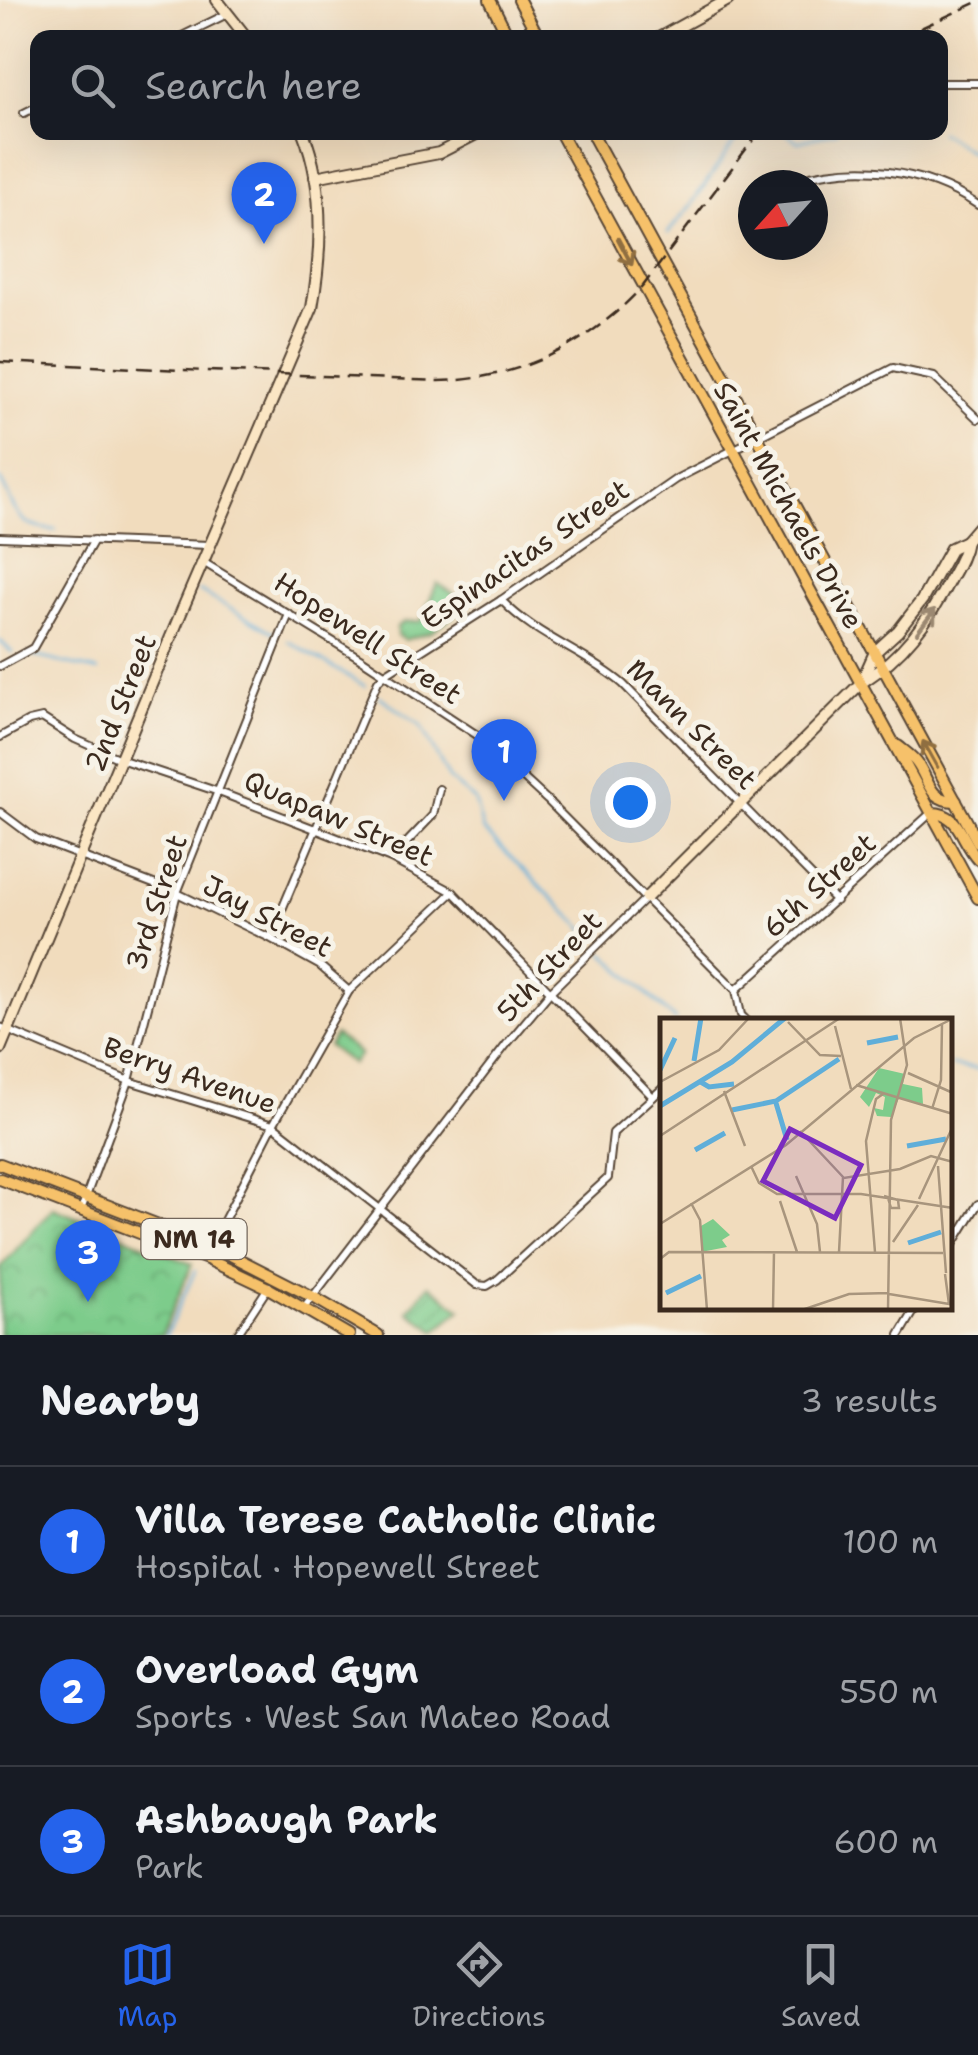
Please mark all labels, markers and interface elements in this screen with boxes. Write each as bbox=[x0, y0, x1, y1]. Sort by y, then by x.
search box bbox=[30, 30, 948, 140]
icon: search bbox=[65, 58, 120, 113]
text: Search here bbox=[145, 60, 362, 111]
pin: 2 bbox=[232, 162, 296, 244]
north arrow bbox=[738, 170, 828, 260]
one-way arrow bbox=[616, 237, 635, 266]
street label: Saint Michaels Drive bbox=[705, 374, 873, 636]
street label: Espinacitas Street bbox=[413, 470, 637, 638]
street label: Hopewell Street bbox=[267, 563, 469, 713]
one-way arrow bbox=[915, 608, 936, 635]
street label: 2nd Street bbox=[75, 629, 165, 777]
street label: Mann Street bbox=[618, 650, 766, 798]
pin: 1 bbox=[472, 718, 536, 801]
one-way arrow bbox=[920, 740, 940, 769]
street label: Quapaw Street bbox=[238, 761, 440, 875]
your location bbox=[605, 777, 656, 828]
street label: 6th Street bbox=[754, 824, 884, 946]
street label: 3rd Street bbox=[116, 829, 196, 975]
street label: Jay Street bbox=[197, 866, 339, 966]
street label: 5th Street bbox=[488, 902, 610, 1030]
inset map bbox=[660, 1018, 953, 1310]
street label: Berry Avenue bbox=[98, 1028, 282, 1122]
road number: NM 14 bbox=[142, 1219, 246, 1259]
pin: 3 bbox=[56, 1220, 120, 1302]
text: Nearby bbox=[40, 1372, 200, 1428]
text: 3 results bbox=[801, 1379, 938, 1422]
text: Villa Terese Catholic Clinic bbox=[135, 1494, 656, 1545]
text: 1 bbox=[65, 1520, 80, 1563]
text: 100 m bbox=[842, 1520, 938, 1563]
text: Hospital · Hopewell Street bbox=[135, 1545, 540, 1588]
text: Overload Gym bbox=[135, 1644, 419, 1695]
text: 2 bbox=[61, 1670, 84, 1713]
text: 550 m bbox=[839, 1670, 938, 1713]
text: Sports · West San Mateo Road bbox=[135, 1695, 611, 1738]
text: Ashbaugh Park bbox=[135, 1794, 438, 1845]
text: 3 bbox=[61, 1820, 84, 1863]
text: 600 m bbox=[833, 1820, 938, 1863]
text: Park bbox=[135, 1845, 204, 1888]
tab: Map bbox=[118, 1937, 177, 2035]
tab: Directions bbox=[412, 1937, 546, 2035]
tab: Saved bbox=[781, 1937, 860, 2035]

